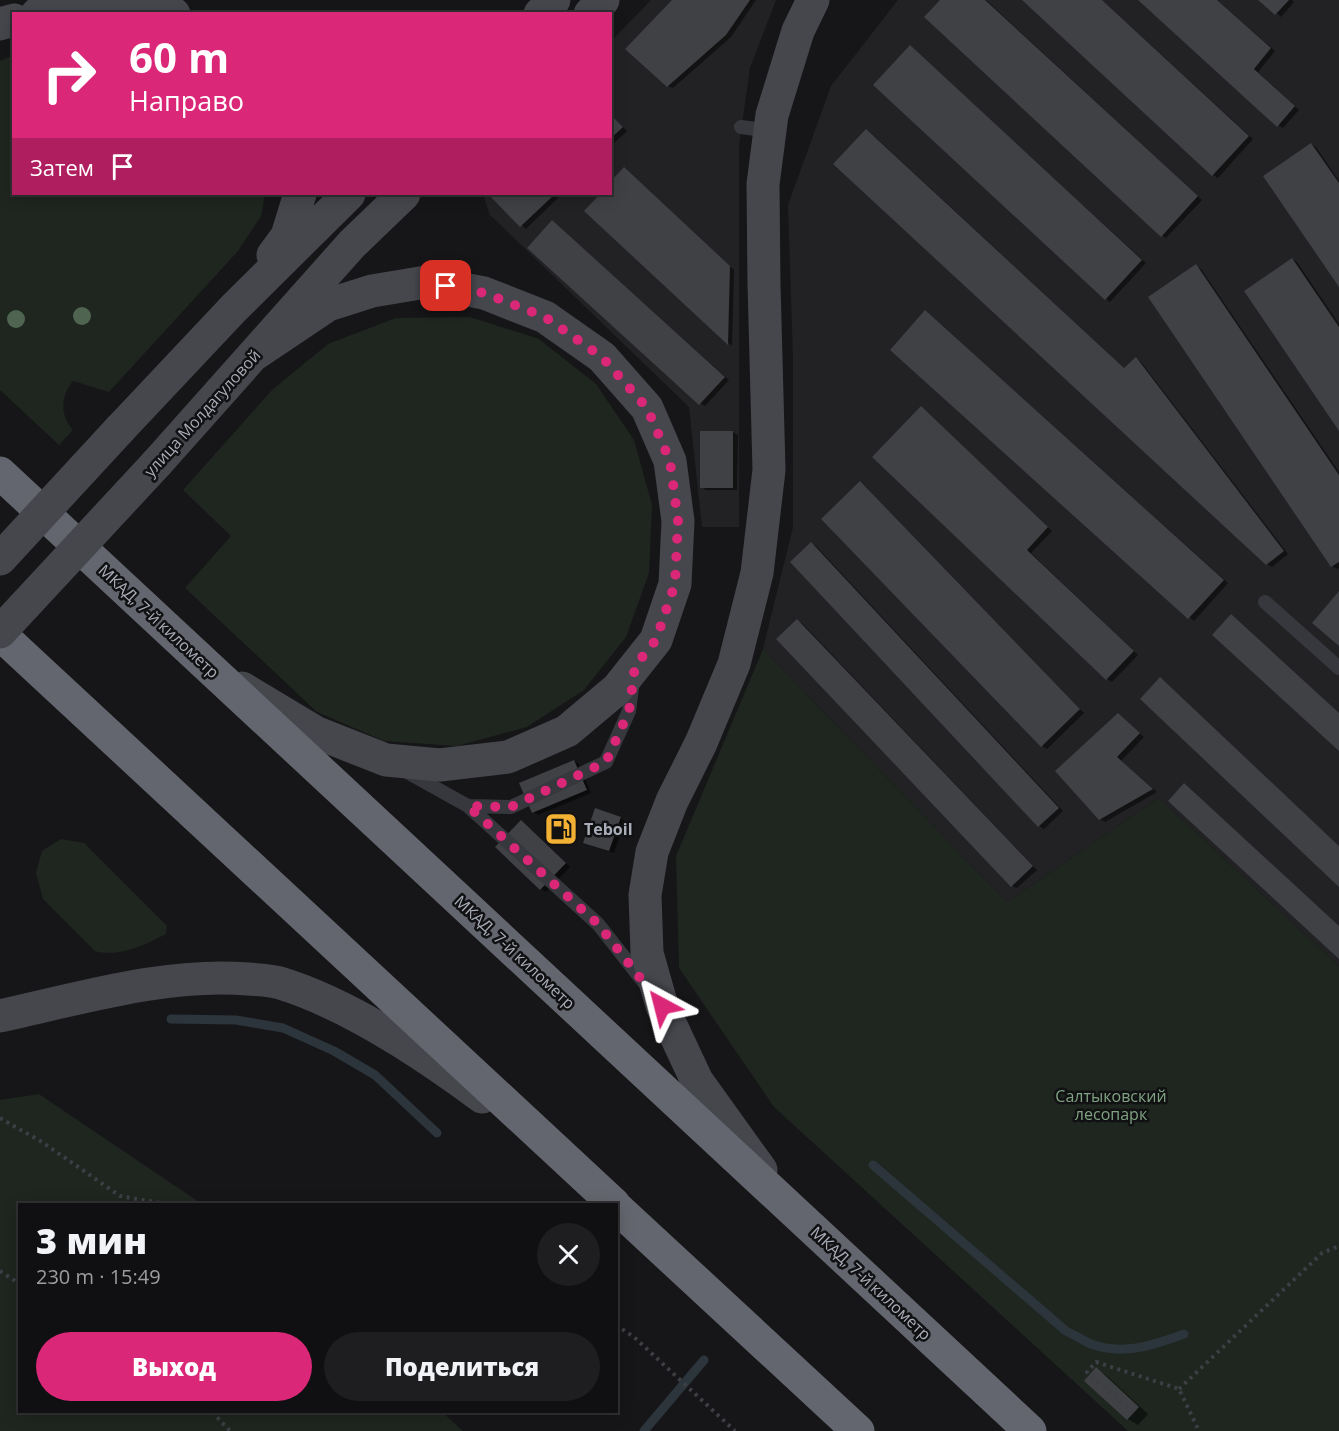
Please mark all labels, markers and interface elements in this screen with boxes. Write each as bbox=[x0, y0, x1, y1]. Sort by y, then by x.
text: 60 m bbox=[129, 28, 229, 85]
icon: right bbox=[30, 36, 108, 114]
text: Направо bbox=[129, 82, 244, 119]
icon: arrive bbox=[106, 150, 139, 183]
text: Затем bbox=[30, 152, 94, 182]
pin bbox=[420, 260, 471, 311]
icon: arrive bbox=[429, 269, 462, 302]
street label: улица Молдагуловой bbox=[139, 345, 265, 481]
street label: МКАД, 7-й километр bbox=[94, 559, 224, 683]
fuel station icon: Teboil bbox=[543, 811, 579, 847]
place label: Teboil bbox=[584, 818, 633, 840]
street label: МКАД, 7-й километр bbox=[450, 890, 580, 1014]
position arrow bbox=[630, 974, 694, 1038]
park label: Салтыковский лесопарк bbox=[1055, 1085, 1167, 1125]
text: 3 мин bbox=[36, 1216, 147, 1265]
street label: МКАД, 7-й километр bbox=[806, 1221, 936, 1345]
button: close bbox=[537, 1223, 600, 1286]
text: 230 m · 15:49 bbox=[36, 1263, 161, 1290]
button: Выход bbox=[36, 1332, 312, 1401]
button: Поделиться bbox=[324, 1332, 600, 1401]

